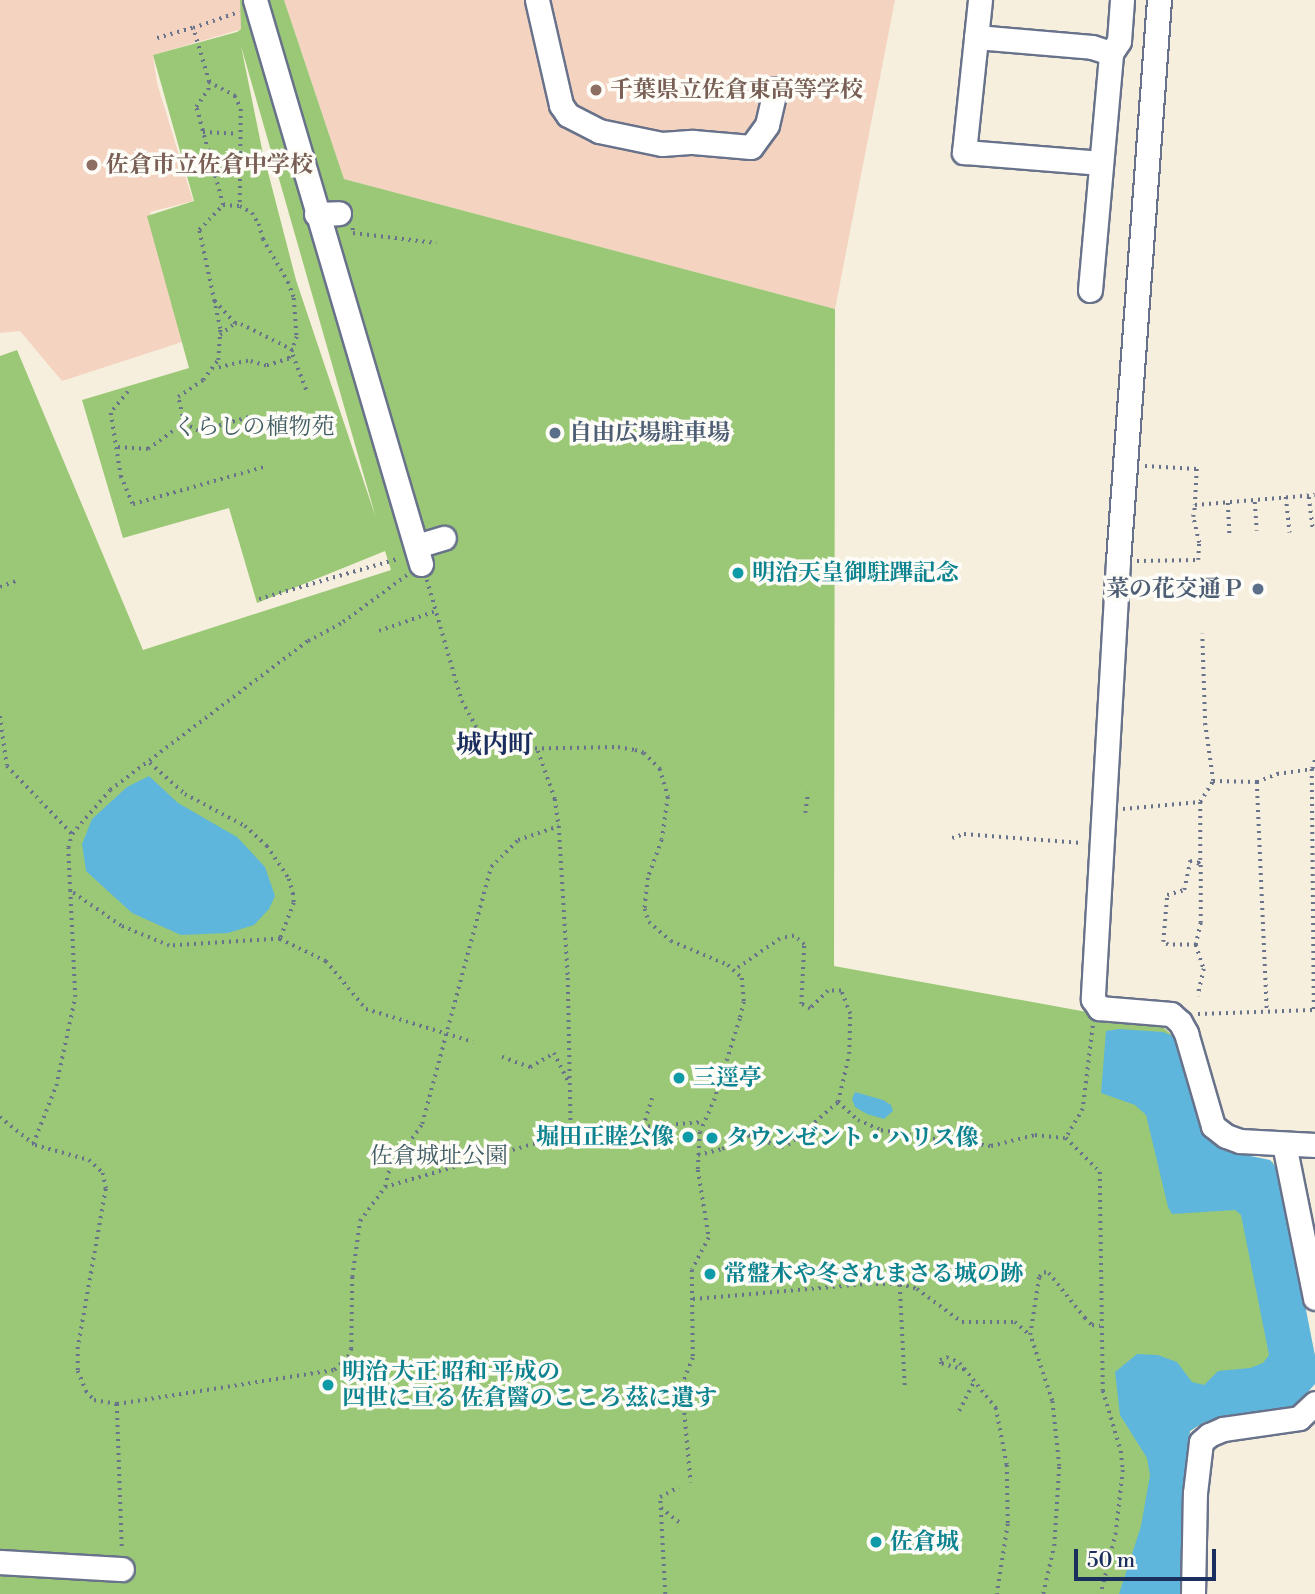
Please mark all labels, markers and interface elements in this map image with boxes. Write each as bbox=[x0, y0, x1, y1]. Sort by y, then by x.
place label: 千葉県立佐倉東高等学校 bbox=[610, 76, 863, 104]
marker: 千葉県立佐倉東高等学校 bbox=[588, 82, 604, 98]
place label: 佐倉市立佐倉中学校 bbox=[106, 151, 313, 179]
marker: 佐倉市立佐倉中学校 bbox=[84, 157, 100, 173]
park label: くらしの植物苑 bbox=[174, 413, 334, 441]
place label: 自由広場駐車場 bbox=[569, 419, 730, 447]
marker: 自由広場駐車場 bbox=[547, 425, 563, 441]
place label: 明治天皇御駐蹕記念 bbox=[752, 559, 959, 587]
marker: 明治天皇御駐蹕記念 bbox=[730, 565, 746, 581]
place label: 菜の花交通Ｐ bbox=[1106, 575, 1244, 603]
marker: 菜の花交通Ｐ bbox=[1250, 581, 1266, 597]
district label: 城内町 bbox=[456, 730, 534, 762]
place label: 三逕亭 bbox=[693, 1064, 762, 1092]
marker: 三逕亭 bbox=[671, 1070, 687, 1086]
place label: 堀田正睦公像 bbox=[536, 1123, 674, 1151]
place label: タウンゼント・ハリス像 bbox=[726, 1124, 979, 1152]
marker: 堀田正睦公像 bbox=[680, 1129, 696, 1145]
marker: タウンゼント・ハリス像 bbox=[704, 1130, 720, 1146]
park label: 佐倉城址公園 bbox=[370, 1142, 508, 1170]
place label: 常盤木や冬されまさる城の跡 bbox=[724, 1260, 1023, 1288]
marker: 常盤木や冬されまさる城の跡 bbox=[702, 1266, 718, 1282]
place label: 明治 大正 昭和 平成の 四世に亘る 佐倉醫のこころ 茲に遺す bbox=[342, 1358, 717, 1412]
marker: 明治 大正 昭和 平成の 四世に亘る 佐倉醫のこころ 茲に遺す bbox=[320, 1377, 336, 1393]
place label: 佐倉城 bbox=[890, 1528, 959, 1556]
marker: 佐倉城 bbox=[868, 1534, 884, 1550]
scale bar bbox=[1077, 1534, 1219, 1578]
text: 50 m bbox=[1087, 1548, 1135, 1574]

